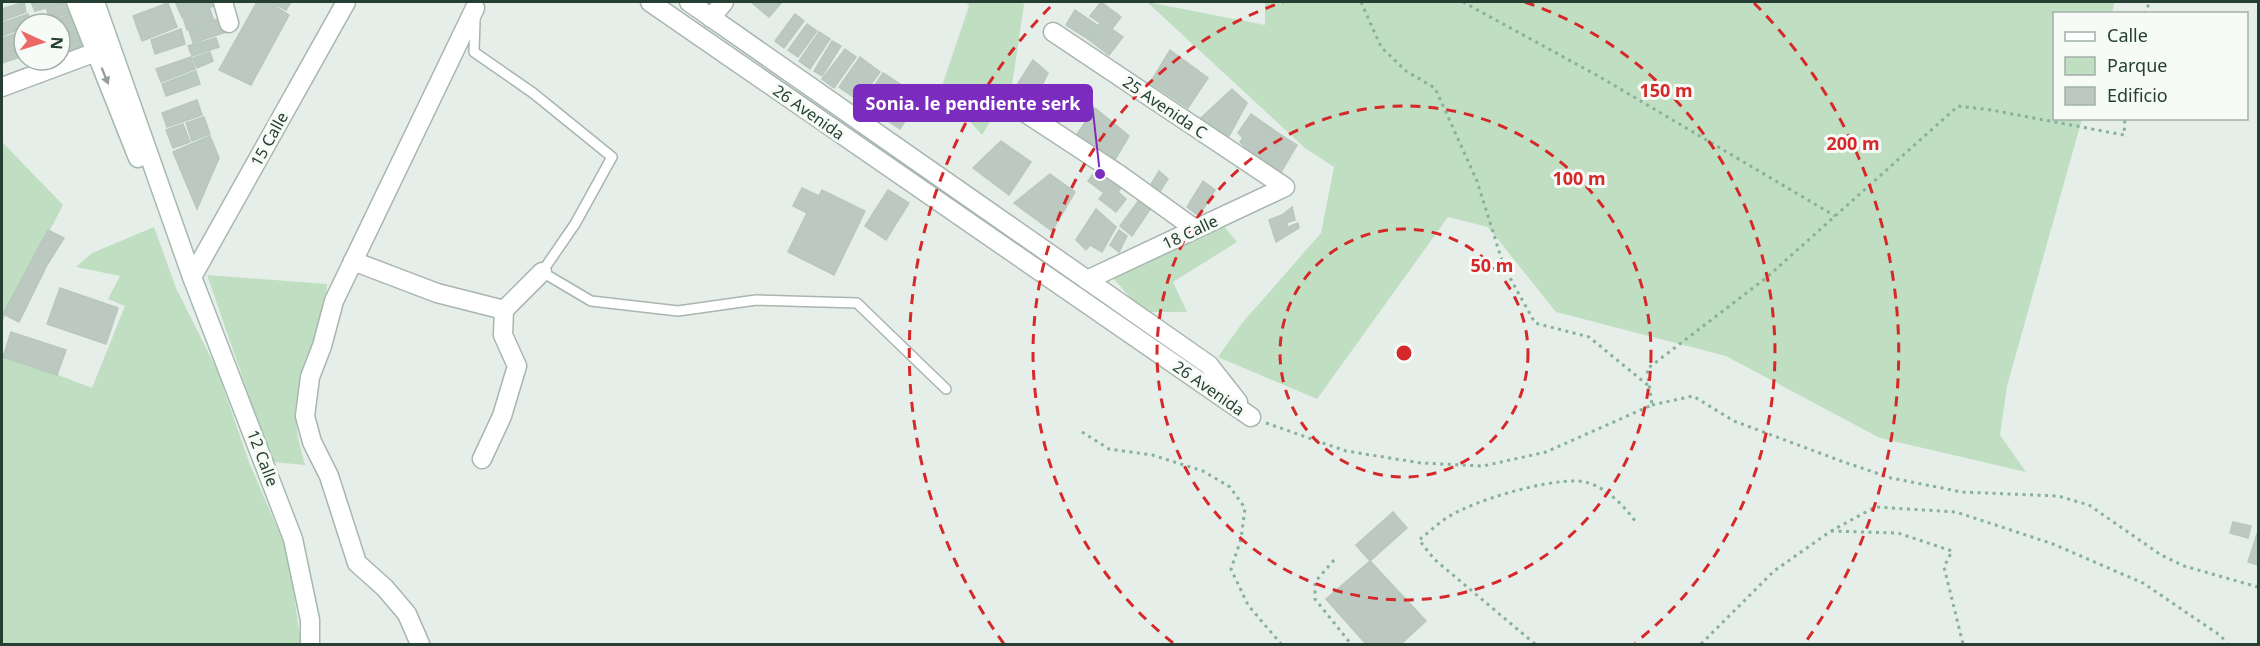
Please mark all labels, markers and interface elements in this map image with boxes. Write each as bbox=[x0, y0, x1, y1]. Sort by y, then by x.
north arrow bbox=[12, 12, 72, 72]
legend bbox=[2053, 12, 2248, 120]
text: Calle bbox=[2107, 23, 2148, 47]
text: N bbox=[46, 36, 68, 50]
text: Parque bbox=[2107, 53, 2167, 77]
one-way arrow bbox=[100, 67, 110, 85]
street label: 25 Avenida C bbox=[1119, 71, 1211, 143]
text: 150 m bbox=[1639, 78, 1693, 102]
street label: 26 Avenida bbox=[769, 79, 849, 145]
text: Edificio bbox=[2107, 83, 2168, 107]
callout: Sonia. le pendiente serk bbox=[854, 85, 1092, 121]
text: Sonia. le pendiente serk bbox=[866, 91, 1081, 115]
street label: 15 Calle bbox=[245, 108, 293, 170]
text: 200 m bbox=[1826, 131, 1880, 155]
text: 100 m bbox=[1552, 166, 1606, 190]
street label: 18 Calle bbox=[1159, 210, 1221, 254]
text: 50 m bbox=[1471, 253, 1513, 277]
centre of rings bbox=[1394, 343, 1414, 363]
street label: 26 Avenida bbox=[1169, 355, 1249, 421]
street label: 12 Calle bbox=[242, 427, 284, 489]

